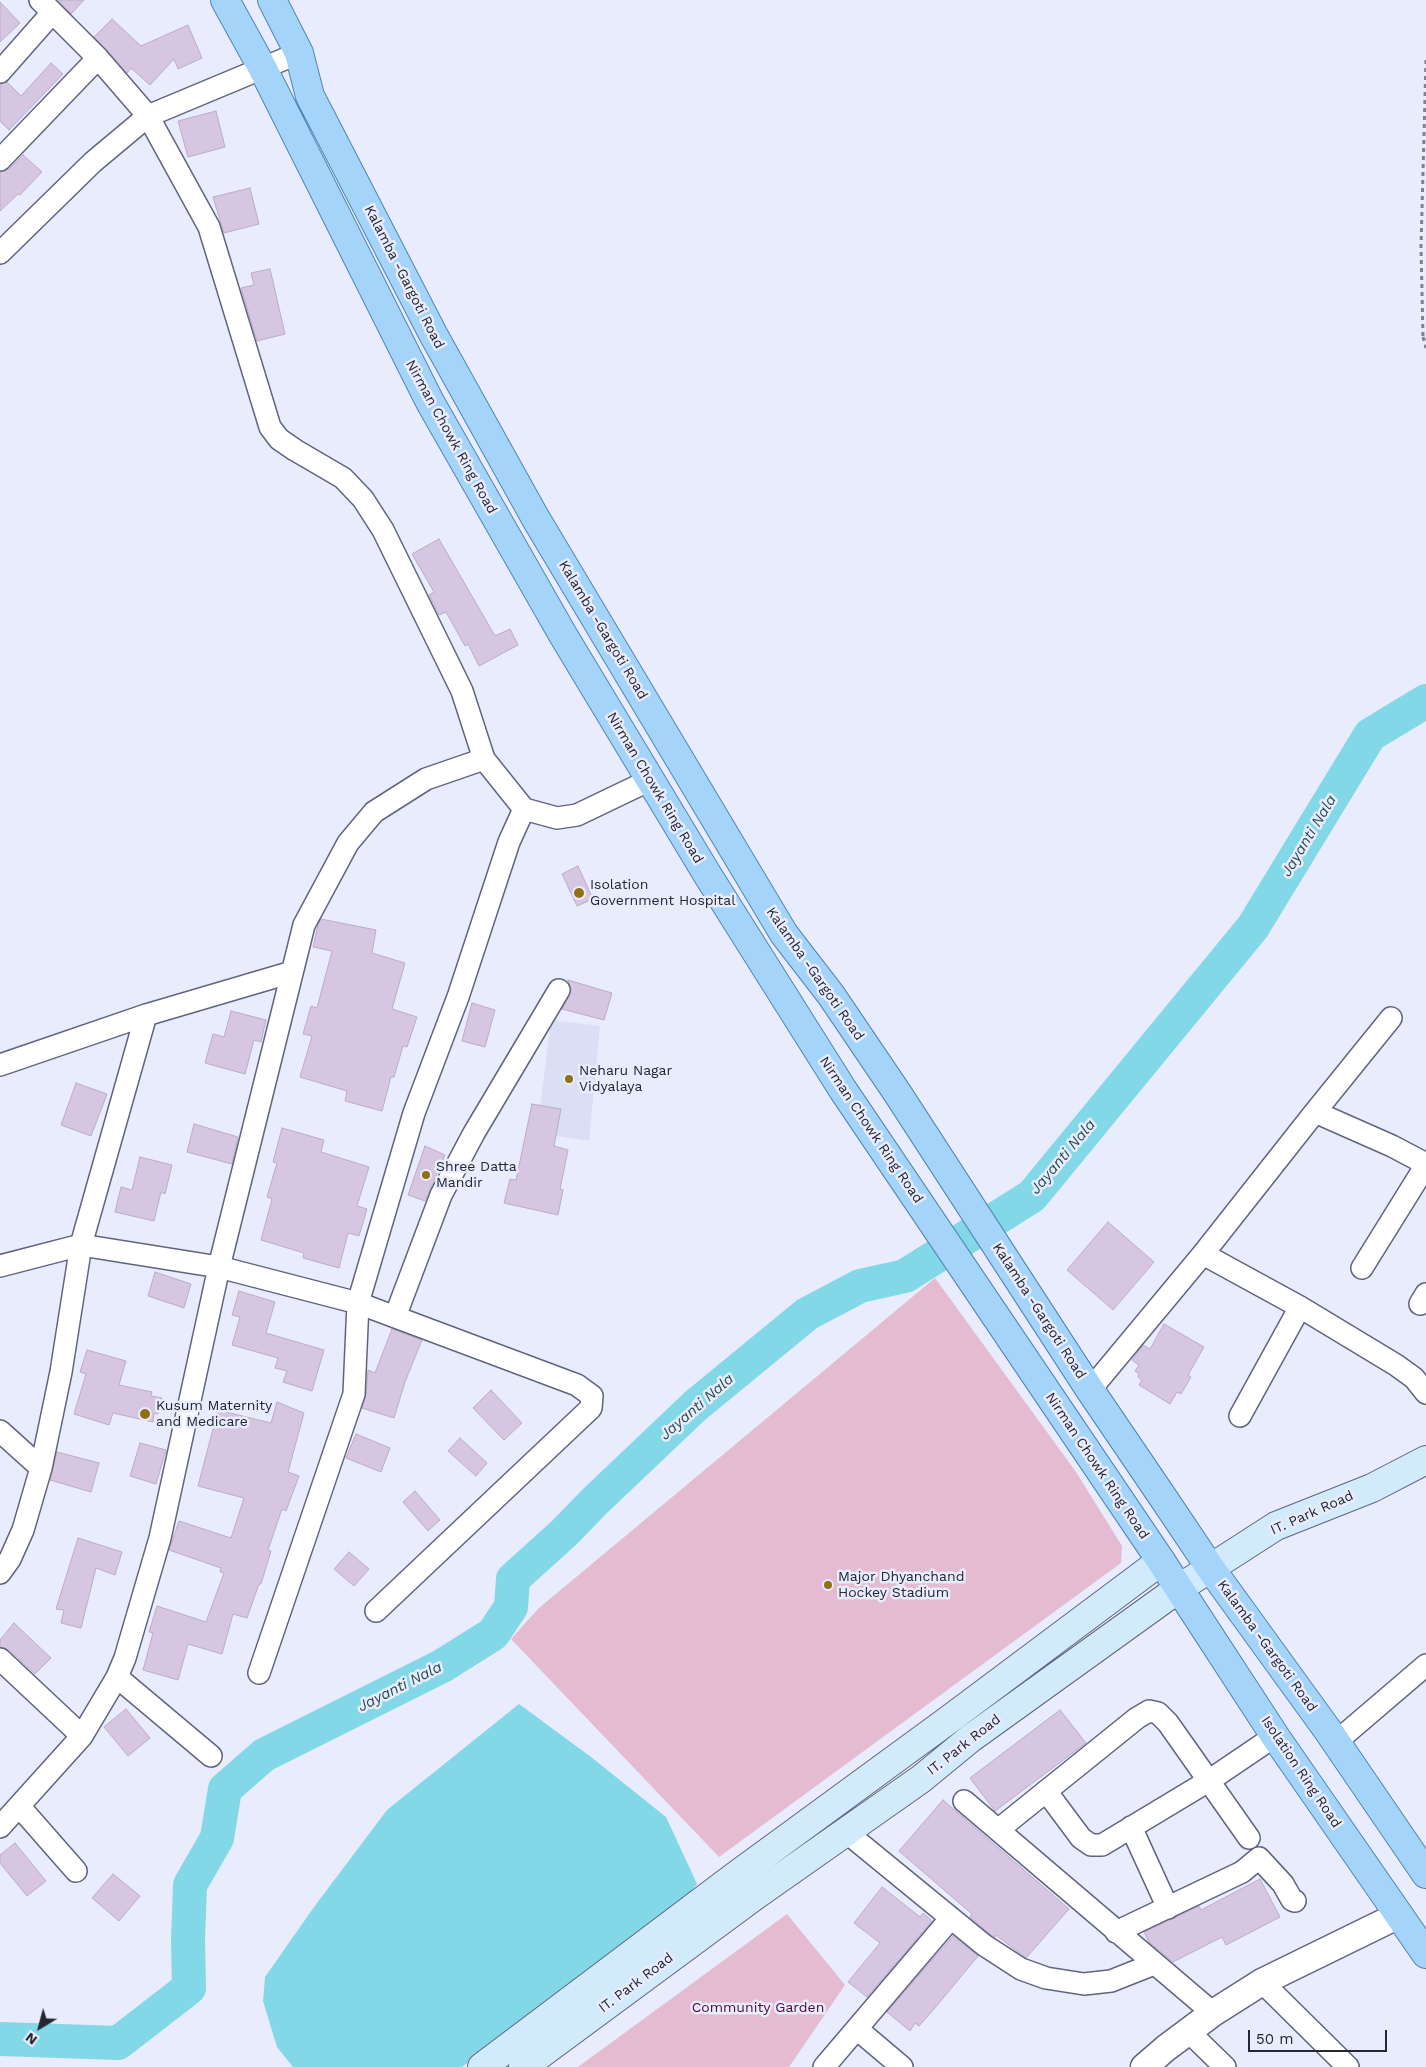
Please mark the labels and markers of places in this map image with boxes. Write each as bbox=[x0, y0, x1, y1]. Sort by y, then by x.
place label: Isolation Government Hospital bbox=[590, 877, 735, 910]
marker: Isolation Government Hospital bbox=[572, 886, 586, 900]
place label: Neharu Nagar Vidyalaya bbox=[579, 1063, 672, 1096]
marker: Neharu Nagar Vidyalaya bbox=[563, 1073, 575, 1085]
place label: Shree Datta Mandir bbox=[436, 1159, 517, 1192]
marker: Shree Datta Mandir bbox=[420, 1169, 432, 1181]
place label: Kusum Maternity and Medicare bbox=[156, 1398, 272, 1430]
marker: Kusum Maternity and Medicare bbox=[138, 1407, 152, 1421]
place label: Major Dhyanchand Hockey Stadium bbox=[838, 1569, 964, 1601]
marker: Major Dhyanchand Hockey Stadium bbox=[822, 1579, 834, 1591]

